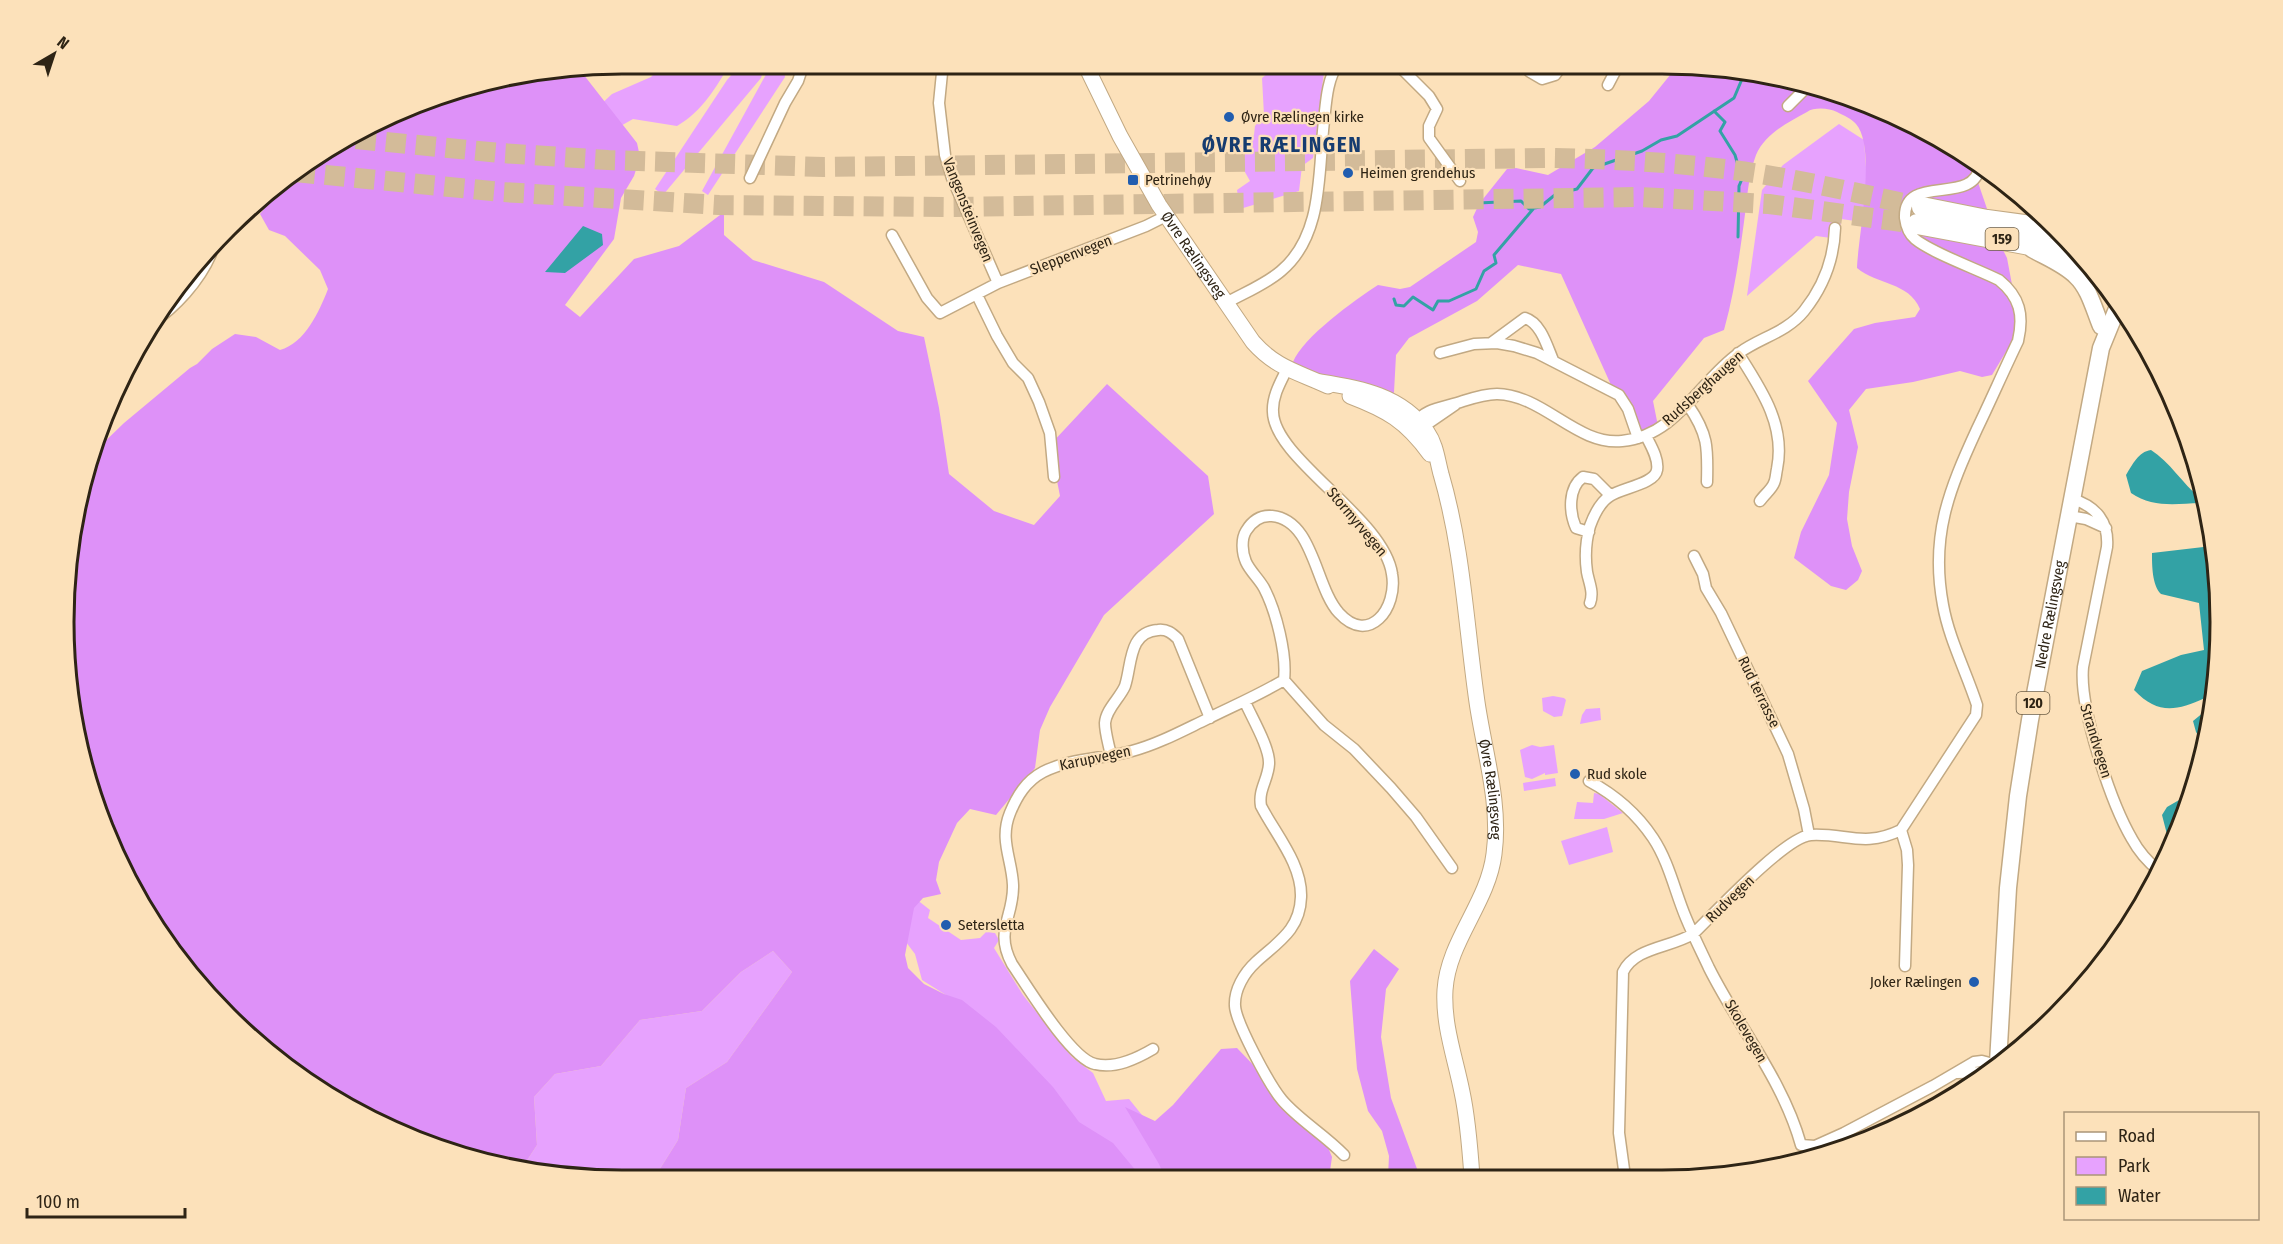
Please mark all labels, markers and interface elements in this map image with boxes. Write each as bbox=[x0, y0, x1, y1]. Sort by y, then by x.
north arrow bbox=[24, 24, 84, 84]
text: N bbox=[53, 32, 73, 53]
place label: Øvre Rælingen kirke bbox=[1241, 108, 1364, 126]
marker: Øvre Rælingen kirke bbox=[1222, 110, 1236, 124]
district label: ØVRE RÆLINGEN bbox=[1202, 132, 1362, 158]
street label: Vangensteinvegen bbox=[939, 155, 997, 265]
place label: Heimen grendehus bbox=[1360, 164, 1475, 182]
marker: Heimen grendehus bbox=[1341, 166, 1355, 180]
place label: Petrinehøy bbox=[1145, 171, 1212, 189]
marker: Petrinehøy bbox=[1126, 173, 1140, 187]
street label: Øvre Rælingsveg bbox=[1157, 208, 1229, 302]
road number: 159 bbox=[1986, 228, 2018, 250]
street label: Sleppenvegen bbox=[1028, 231, 1114, 279]
street label: Rudsberghaugen bbox=[1659, 347, 1747, 429]
street label: Stormyrvegen bbox=[1323, 484, 1391, 560]
street label: Nedre Rælingsveg bbox=[2031, 559, 2069, 670]
street label: Rud terrasse bbox=[1734, 653, 1784, 731]
road number: 120 bbox=[2016, 692, 2050, 714]
street label: Strandvegen bbox=[2076, 702, 2116, 780]
street label: Øvre Rælingsveg bbox=[1475, 737, 1505, 840]
street label: Karupvegen bbox=[1058, 742, 1132, 774]
place label: Rud skole bbox=[1587, 765, 1647, 783]
marker: Rud skole bbox=[1568, 767, 1582, 781]
street label: Rudvegen bbox=[1702, 872, 1758, 926]
place label: Setersletta bbox=[958, 916, 1025, 934]
marker: Setersletta bbox=[939, 918, 953, 932]
place label: Joker Rælingen bbox=[1870, 973, 1962, 991]
marker: Joker Rælingen bbox=[1967, 975, 1981, 989]
street label: Skolevegen bbox=[1721, 996, 1771, 1066]
legend bbox=[2064, 1112, 2259, 1220]
text: Road bbox=[2118, 1125, 2155, 1147]
text: Park bbox=[2118, 1155, 2151, 1177]
scale bar bbox=[27, 1181, 184, 1219]
text: Water bbox=[2118, 1185, 2161, 1207]
text: 100 m bbox=[36, 1191, 80, 1213]

